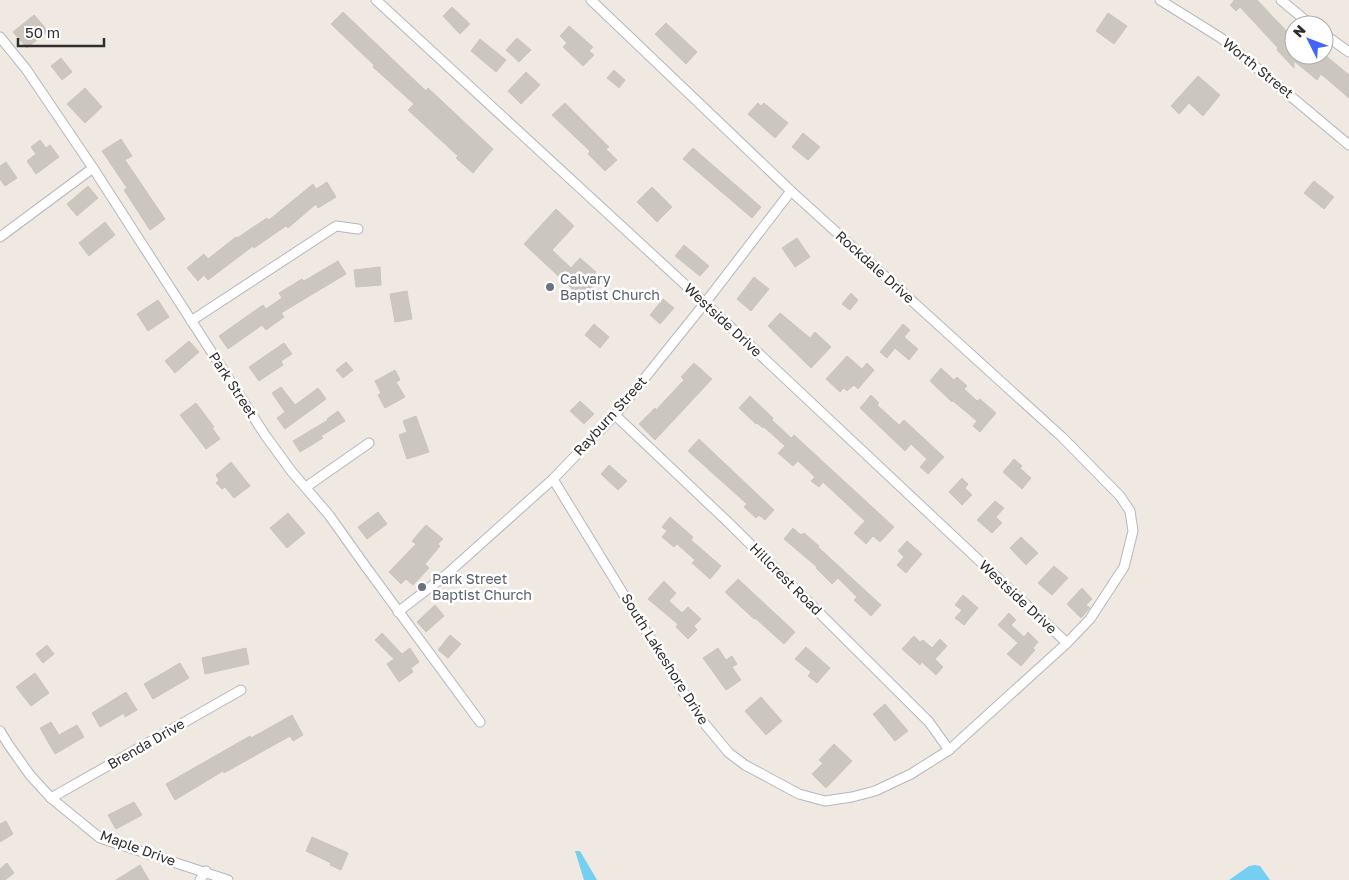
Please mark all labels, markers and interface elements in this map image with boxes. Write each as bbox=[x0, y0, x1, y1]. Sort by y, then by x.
scale bar bbox=[18, 15, 104, 47]
north arrow bbox=[1284, 15, 1334, 65]
text: N bbox=[1289, 21, 1309, 41]
text: 50 m bbox=[25, 23, 60, 41]
street label: Worth Street bbox=[1219, 34, 1297, 101]
street label: Rockdale Drive bbox=[832, 227, 918, 306]
place label: Calvary Baptist Church bbox=[560, 270, 660, 303]
street label: Westside Drive bbox=[681, 279, 766, 360]
marker: Calvary Baptist Church bbox=[544, 281, 556, 293]
street label: Park Street bbox=[206, 349, 261, 421]
street label: Rayburn Street bbox=[570, 372, 650, 459]
street label: Hillcrest Road bbox=[747, 539, 826, 618]
street label: Westside Drive bbox=[976, 556, 1061, 637]
place label: Park Street Baptist Church bbox=[432, 570, 532, 603]
marker: Park Street Baptist Church bbox=[416, 581, 428, 593]
street label: South Lakeshore Drive bbox=[618, 590, 713, 727]
street label: Brenda Drive bbox=[104, 715, 187, 772]
street label: Maple Drive bbox=[98, 826, 178, 869]

